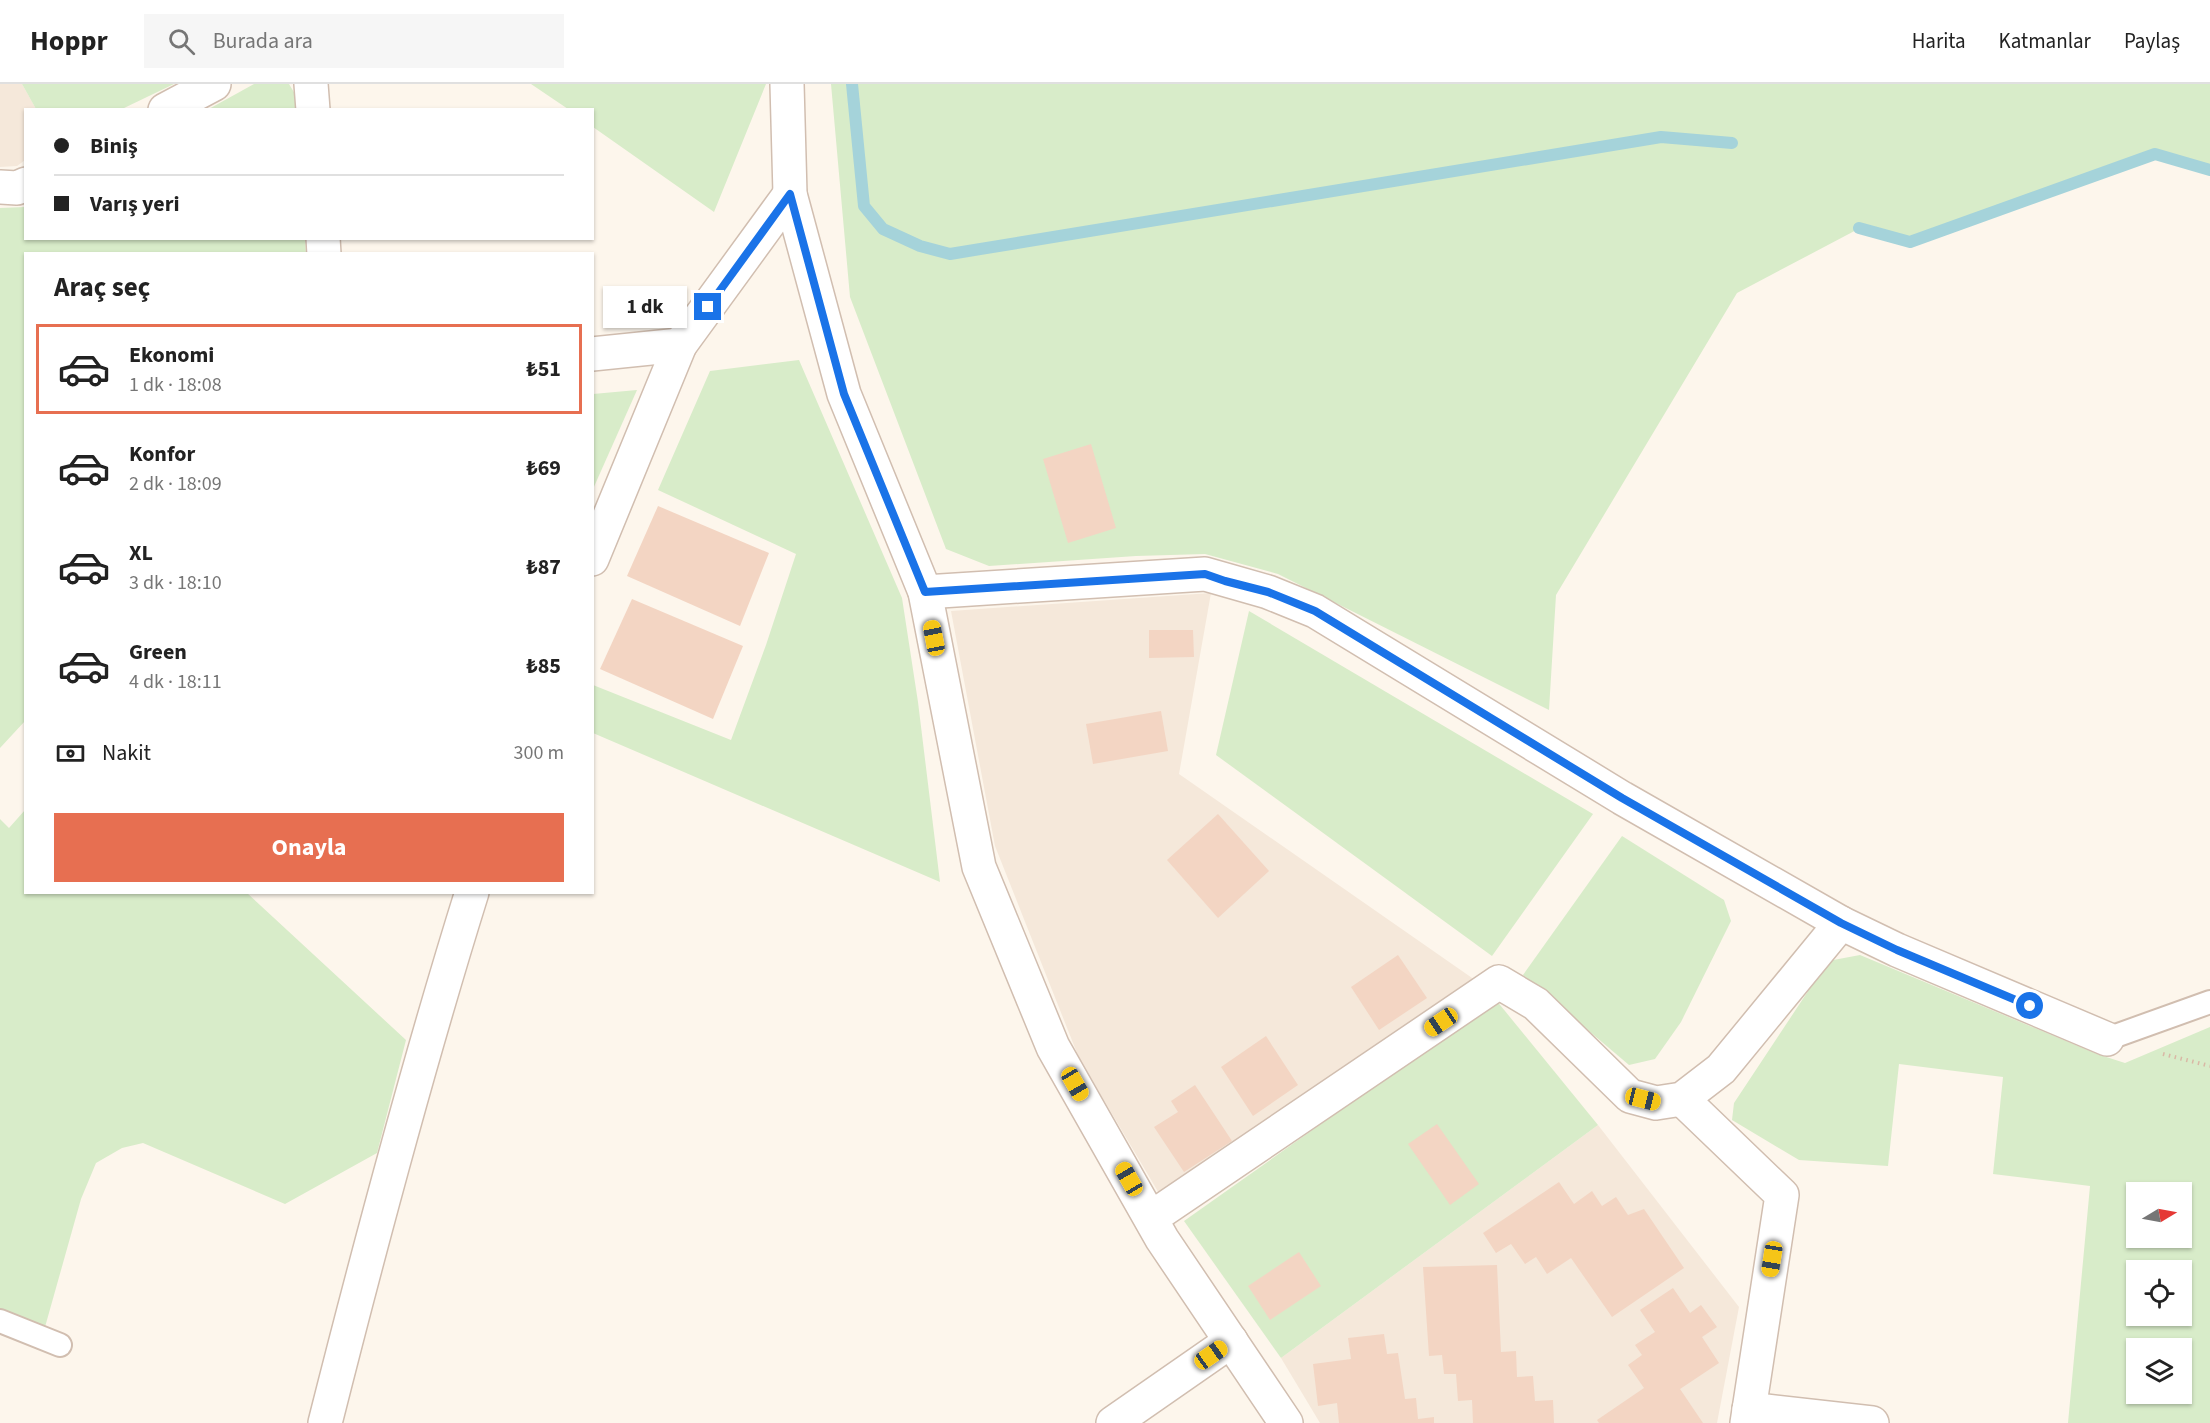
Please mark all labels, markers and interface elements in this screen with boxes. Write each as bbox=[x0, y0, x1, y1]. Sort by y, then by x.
search box bbox=[144, 14, 564, 68]
text: Hoppr bbox=[30, 21, 108, 61]
icon: search bbox=[165, 25, 198, 58]
text: Burada ara bbox=[213, 25, 313, 57]
text: Harita bbox=[1912, 26, 1966, 56]
text: Katmanlar bbox=[1999, 26, 2091, 56]
text: Paylaş bbox=[2124, 26, 2180, 56]
text: Biniş bbox=[90, 130, 138, 162]
text: Varış yeri bbox=[90, 188, 180, 220]
text: Araç seç bbox=[54, 268, 150, 307]
callout: 1 dk bbox=[603, 286, 687, 328]
text: 1 dk bbox=[627, 293, 663, 321]
route end bbox=[694, 293, 721, 320]
text: Ekonomi bbox=[129, 339, 214, 371]
icon: car bbox=[57, 342, 111, 396]
text: ₺51 bbox=[526, 353, 561, 385]
text: 1 dk · 18:08 bbox=[129, 371, 222, 399]
text: Konfor bbox=[129, 438, 195, 470]
icon: car bbox=[57, 441, 111, 495]
text: ₺69 bbox=[526, 452, 561, 484]
text: 2 dk · 18:09 bbox=[129, 470, 222, 498]
text: XL bbox=[129, 537, 153, 569]
icon: car bbox=[57, 540, 111, 594]
text: ₺87 bbox=[526, 551, 561, 583]
text: 3 dk · 18:10 bbox=[129, 569, 222, 597]
car bbox=[922, 619, 946, 657]
text: Green bbox=[129, 636, 187, 668]
icon: car bbox=[57, 639, 111, 693]
text: ₺85 bbox=[526, 650, 561, 682]
text: 4 dk · 18:11 bbox=[129, 668, 222, 696]
icon: cash bbox=[54, 737, 87, 770]
text: Nakit bbox=[102, 737, 151, 769]
text: 300 m bbox=[514, 739, 564, 767]
button: Onayla bbox=[54, 813, 564, 882]
route start bbox=[2016, 992, 2043, 1019]
car bbox=[1421, 1004, 1461, 1040]
car bbox=[1058, 1064, 1092, 1104]
car bbox=[1623, 1086, 1663, 1112]
car bbox=[1112, 1159, 1146, 1199]
north arrow bbox=[2126, 1182, 2192, 1248]
map controls bbox=[2126, 1182, 2192, 1404]
car bbox=[1760, 1240, 1784, 1278]
button: locate bbox=[2126, 1260, 2192, 1326]
car bbox=[1191, 1337, 1231, 1373]
button: layers bbox=[2126, 1338, 2192, 1404]

